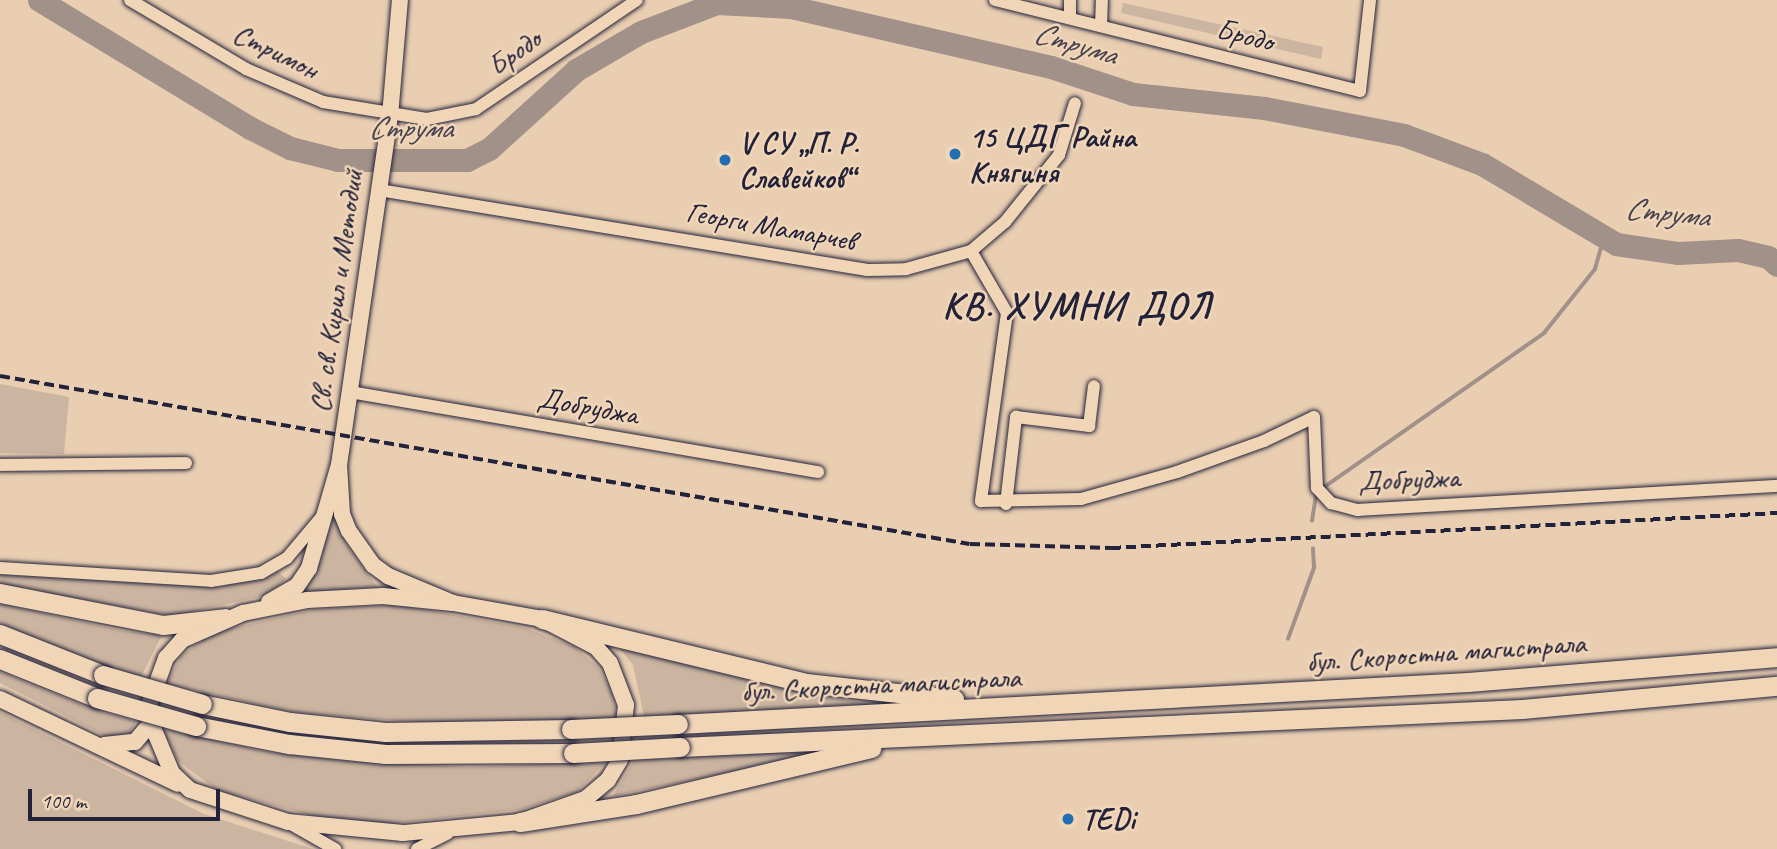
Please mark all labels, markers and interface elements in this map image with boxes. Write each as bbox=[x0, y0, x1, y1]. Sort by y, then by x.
street label: Бродо bbox=[1213, 11, 1277, 59]
water label: Струма bbox=[1029, 14, 1121, 74]
street label: Стримон bbox=[227, 15, 325, 87]
street label: Бродо bbox=[480, 21, 548, 83]
water label: Струма bbox=[368, 109, 452, 147]
place label: 15 ЦДГ Райна Княгиня bbox=[969, 119, 1136, 190]
place label: V СУ „П. Р. Славейков“ bbox=[739, 125, 859, 196]
marker: 15 ЦДГ Райна Княгиня bbox=[947, 146, 963, 162]
marker: V СУ „П. Р. Славейков“ bbox=[717, 152, 733, 168]
street label: Св. св. Кирил и Методий bbox=[301, 168, 371, 414]
water label: Струма bbox=[1623, 190, 1711, 236]
street label: Георги Мамарчев bbox=[684, 194, 858, 258]
district label: КВ. ХУМНИ ДОЛ bbox=[940, 284, 1216, 328]
street label: Добруджа bbox=[535, 379, 641, 433]
street label: Добруджа bbox=[1358, 459, 1460, 499]
street label: бул. Скоростна магистрала bbox=[1305, 624, 1587, 680]
street label: бул. Скоростна магистрала bbox=[740, 659, 1022, 709]
scale bar bbox=[32, 776, 224, 820]
text: 100 m bbox=[41, 788, 86, 814]
place label: TEDi bbox=[1082, 801, 1135, 837]
marker: TEDi bbox=[1060, 811, 1076, 827]

